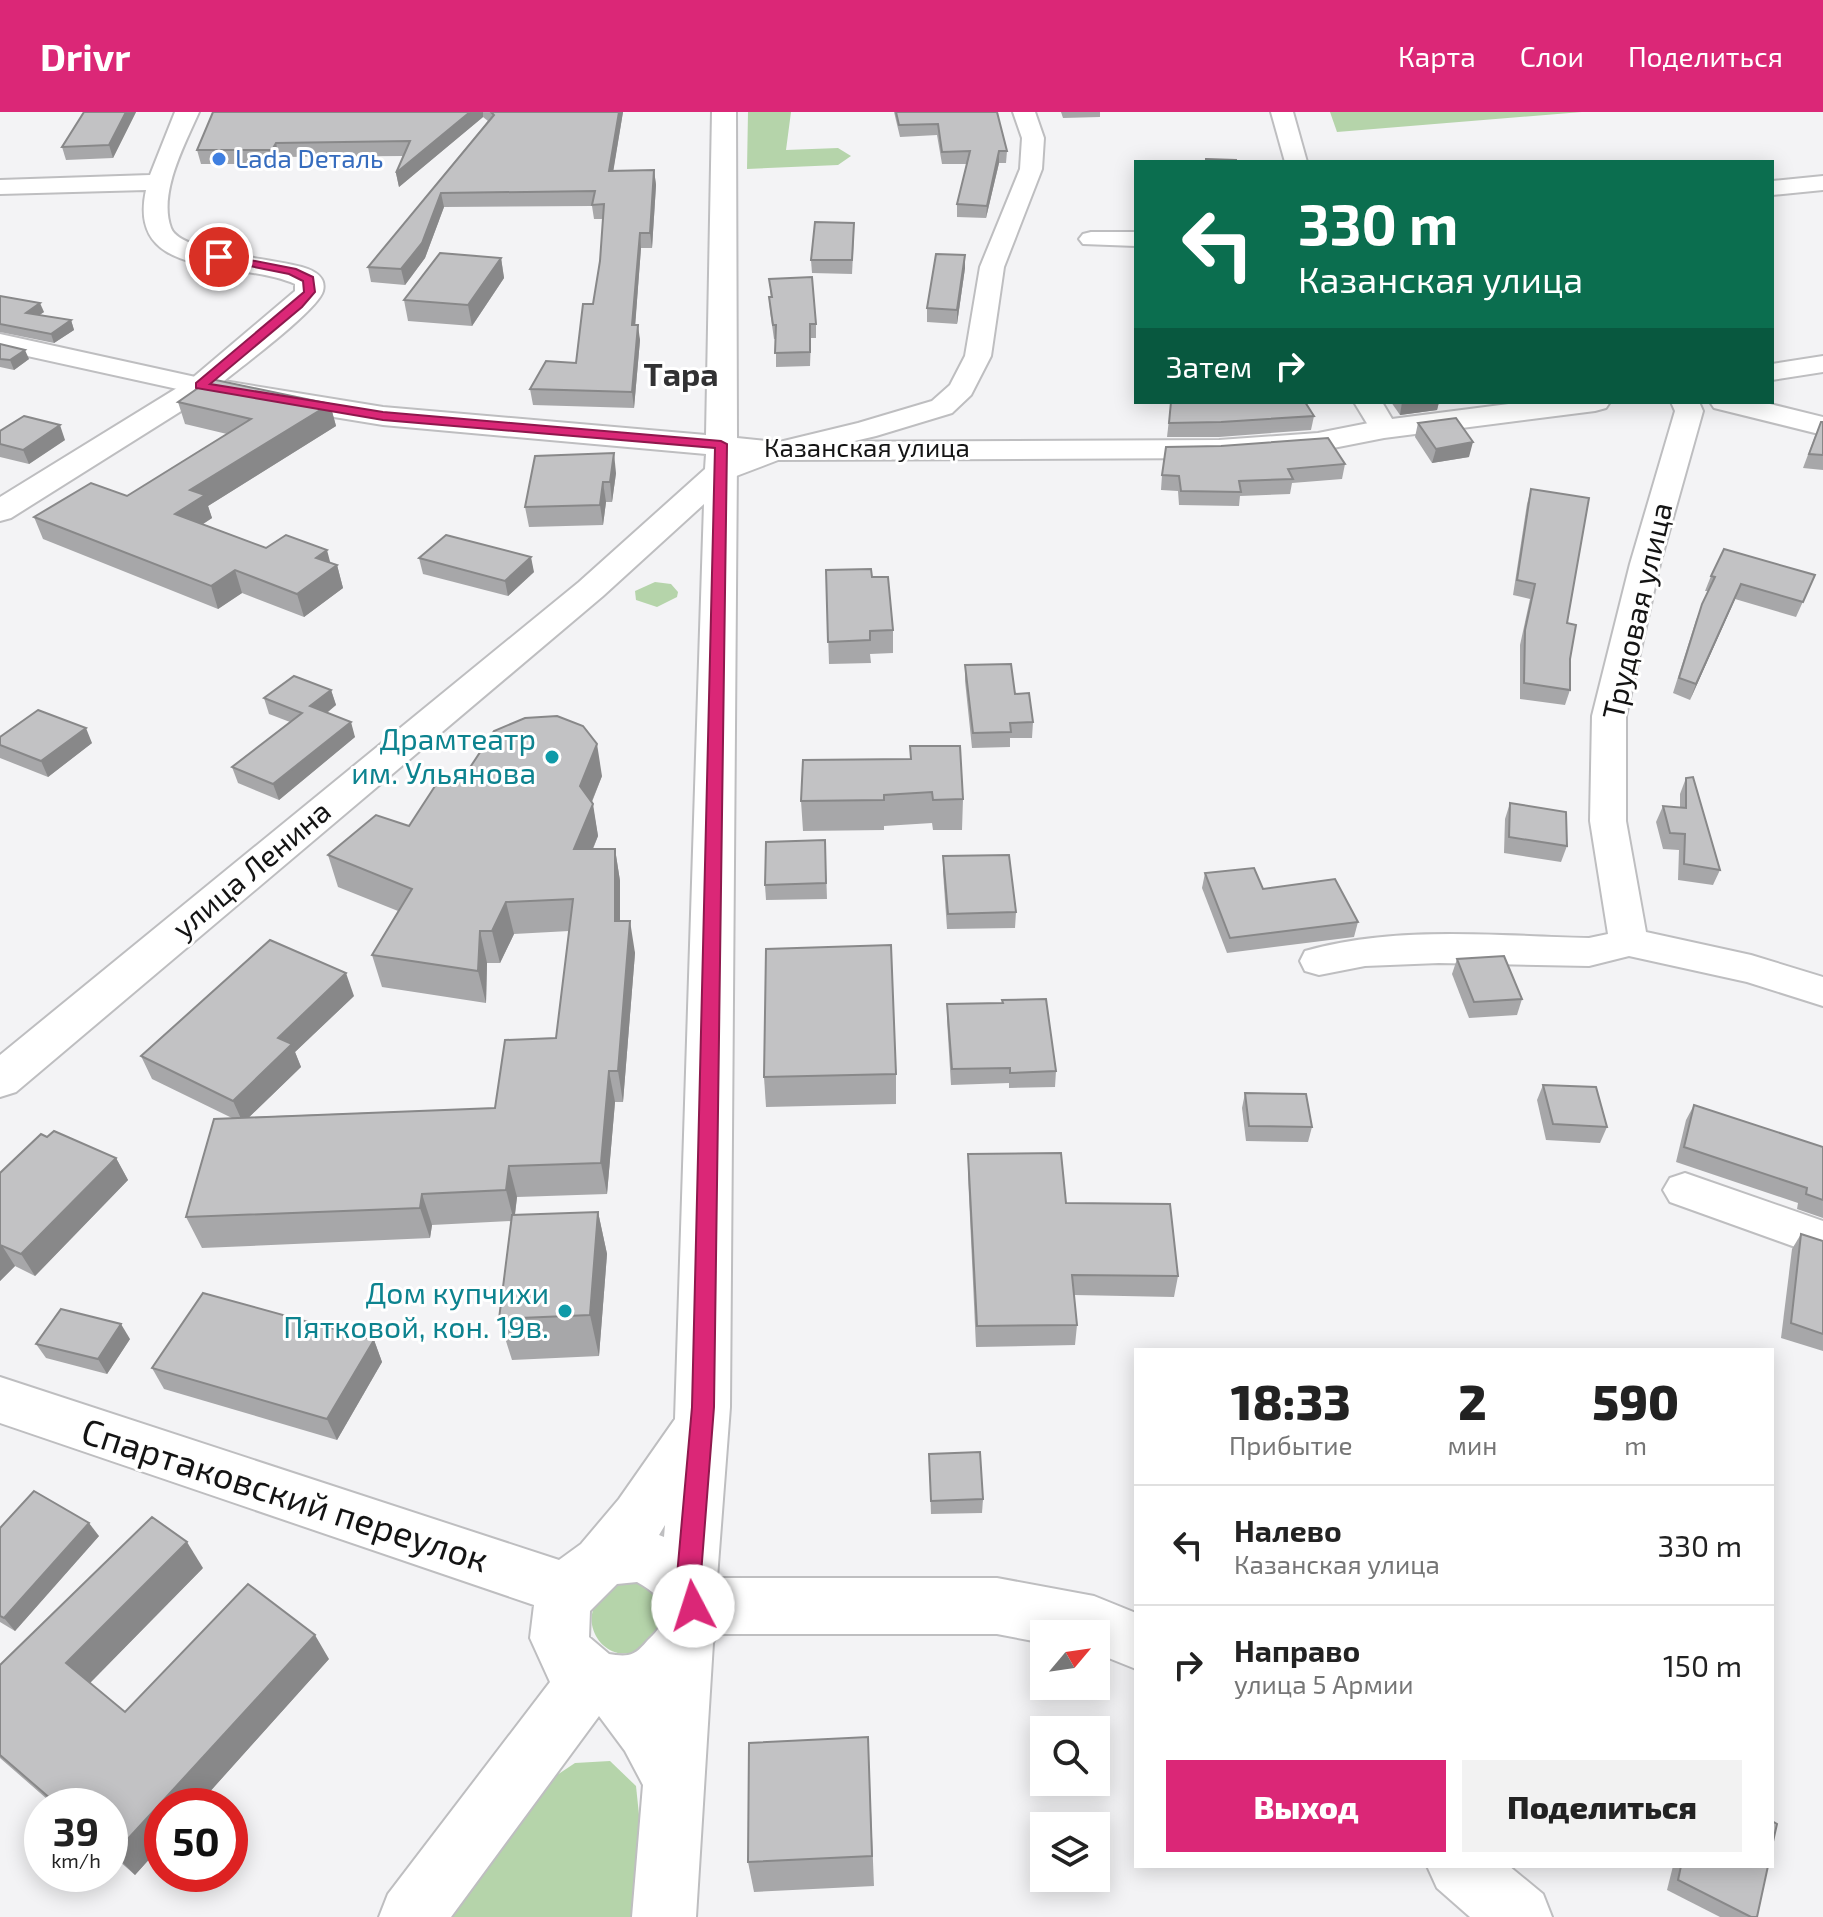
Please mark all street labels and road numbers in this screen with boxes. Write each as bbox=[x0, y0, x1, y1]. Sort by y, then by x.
street label: Казанская улица bbox=[764, 431, 970, 463]
street label: Трудовая улица bbox=[1594, 499, 1679, 723]
street label: улица Ленина bbox=[164, 792, 338, 946]
street label: Спартаковский переулок bbox=[76, 1407, 494, 1581]

